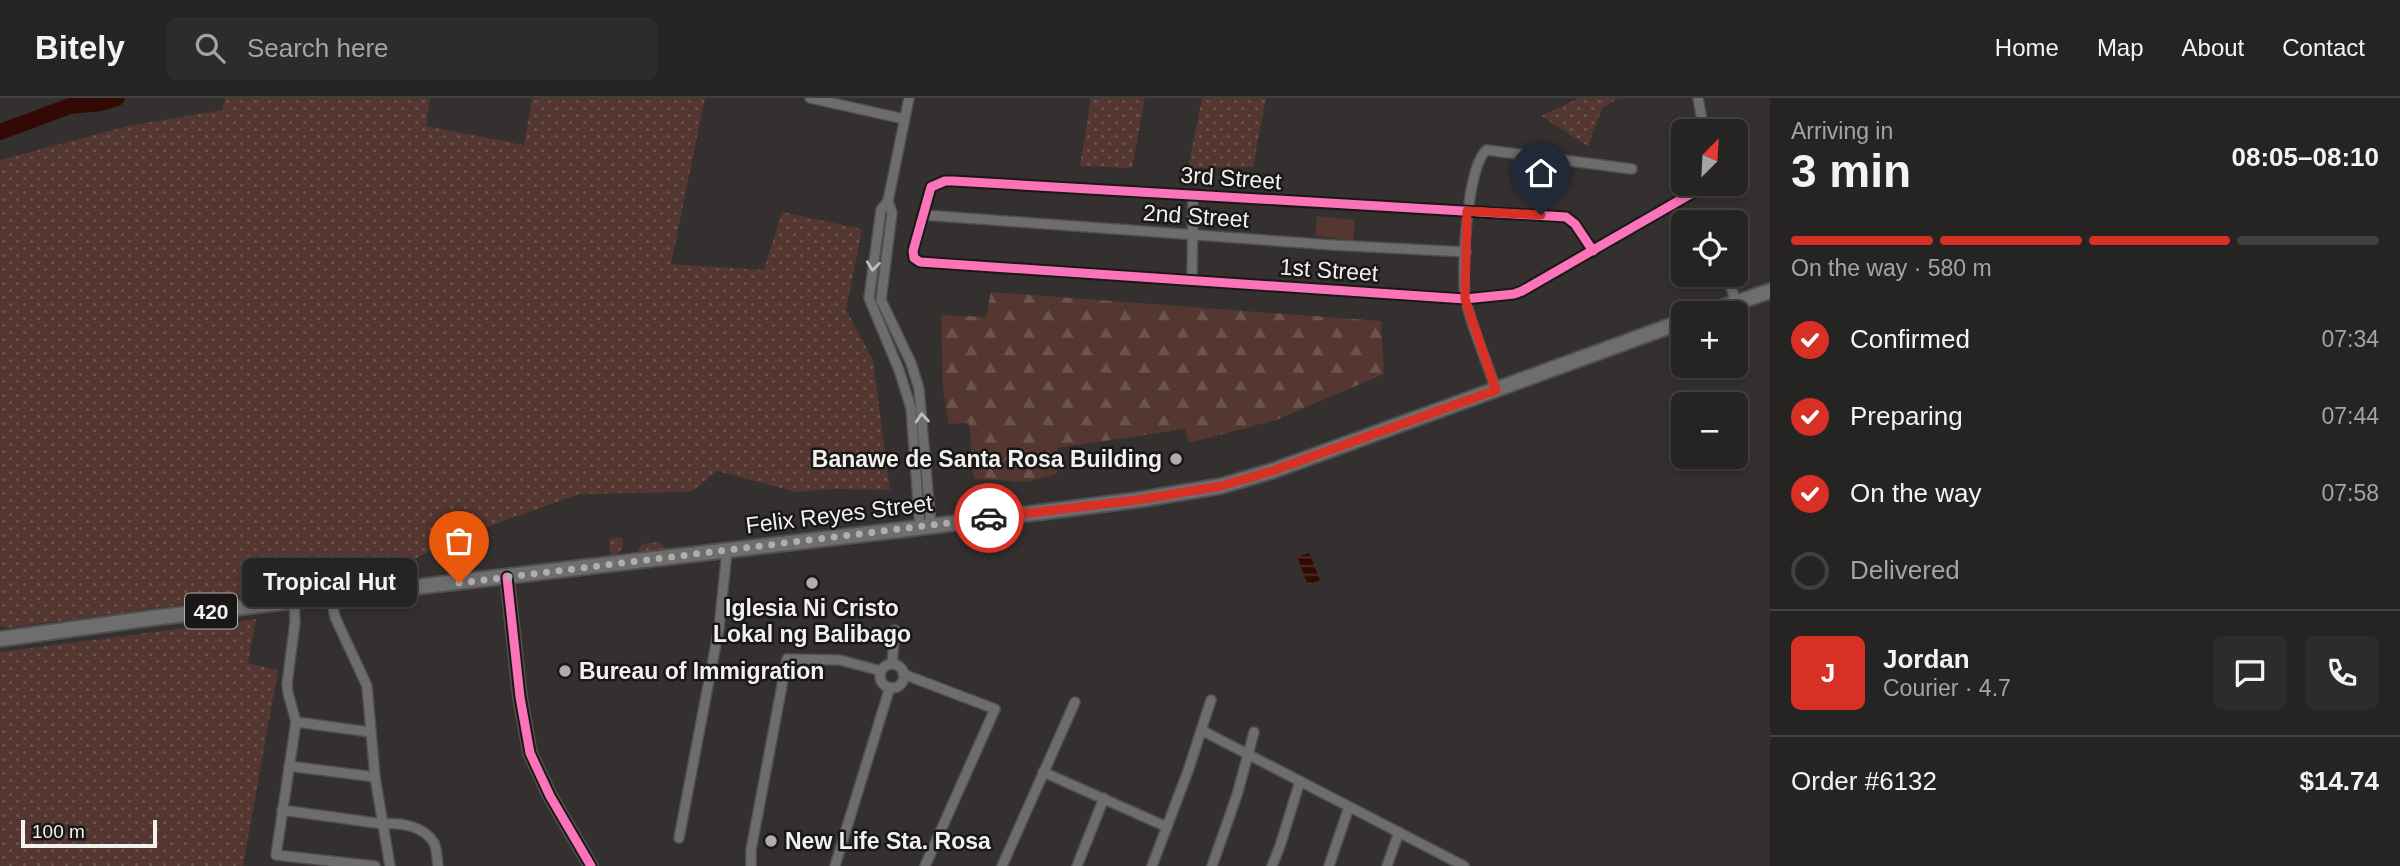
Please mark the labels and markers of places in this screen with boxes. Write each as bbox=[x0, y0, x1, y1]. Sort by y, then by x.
pin bbox=[1511, 143, 1571, 215]
place label: Banawe de Santa Rosa Building bbox=[812, 446, 1162, 472]
marker: Banawe de Santa Rosa Building bbox=[1168, 451, 1184, 467]
pin bbox=[429, 511, 489, 583]
callout: Tropical Hut bbox=[242, 559, 417, 608]
marker: Iglesia Ni Cristo Lokal ng Balibago bbox=[804, 575, 820, 591]
place label: Iglesia Ni Cristo Lokal ng Balibago bbox=[713, 595, 911, 647]
place label: Bureau of Immigration bbox=[579, 658, 824, 684]
marker: Bureau of Immigration bbox=[557, 663, 573, 679]
place label: New Life Sta. Rosa bbox=[785, 828, 991, 854]
marker: New Life Sta. Rosa bbox=[763, 833, 779, 849]

